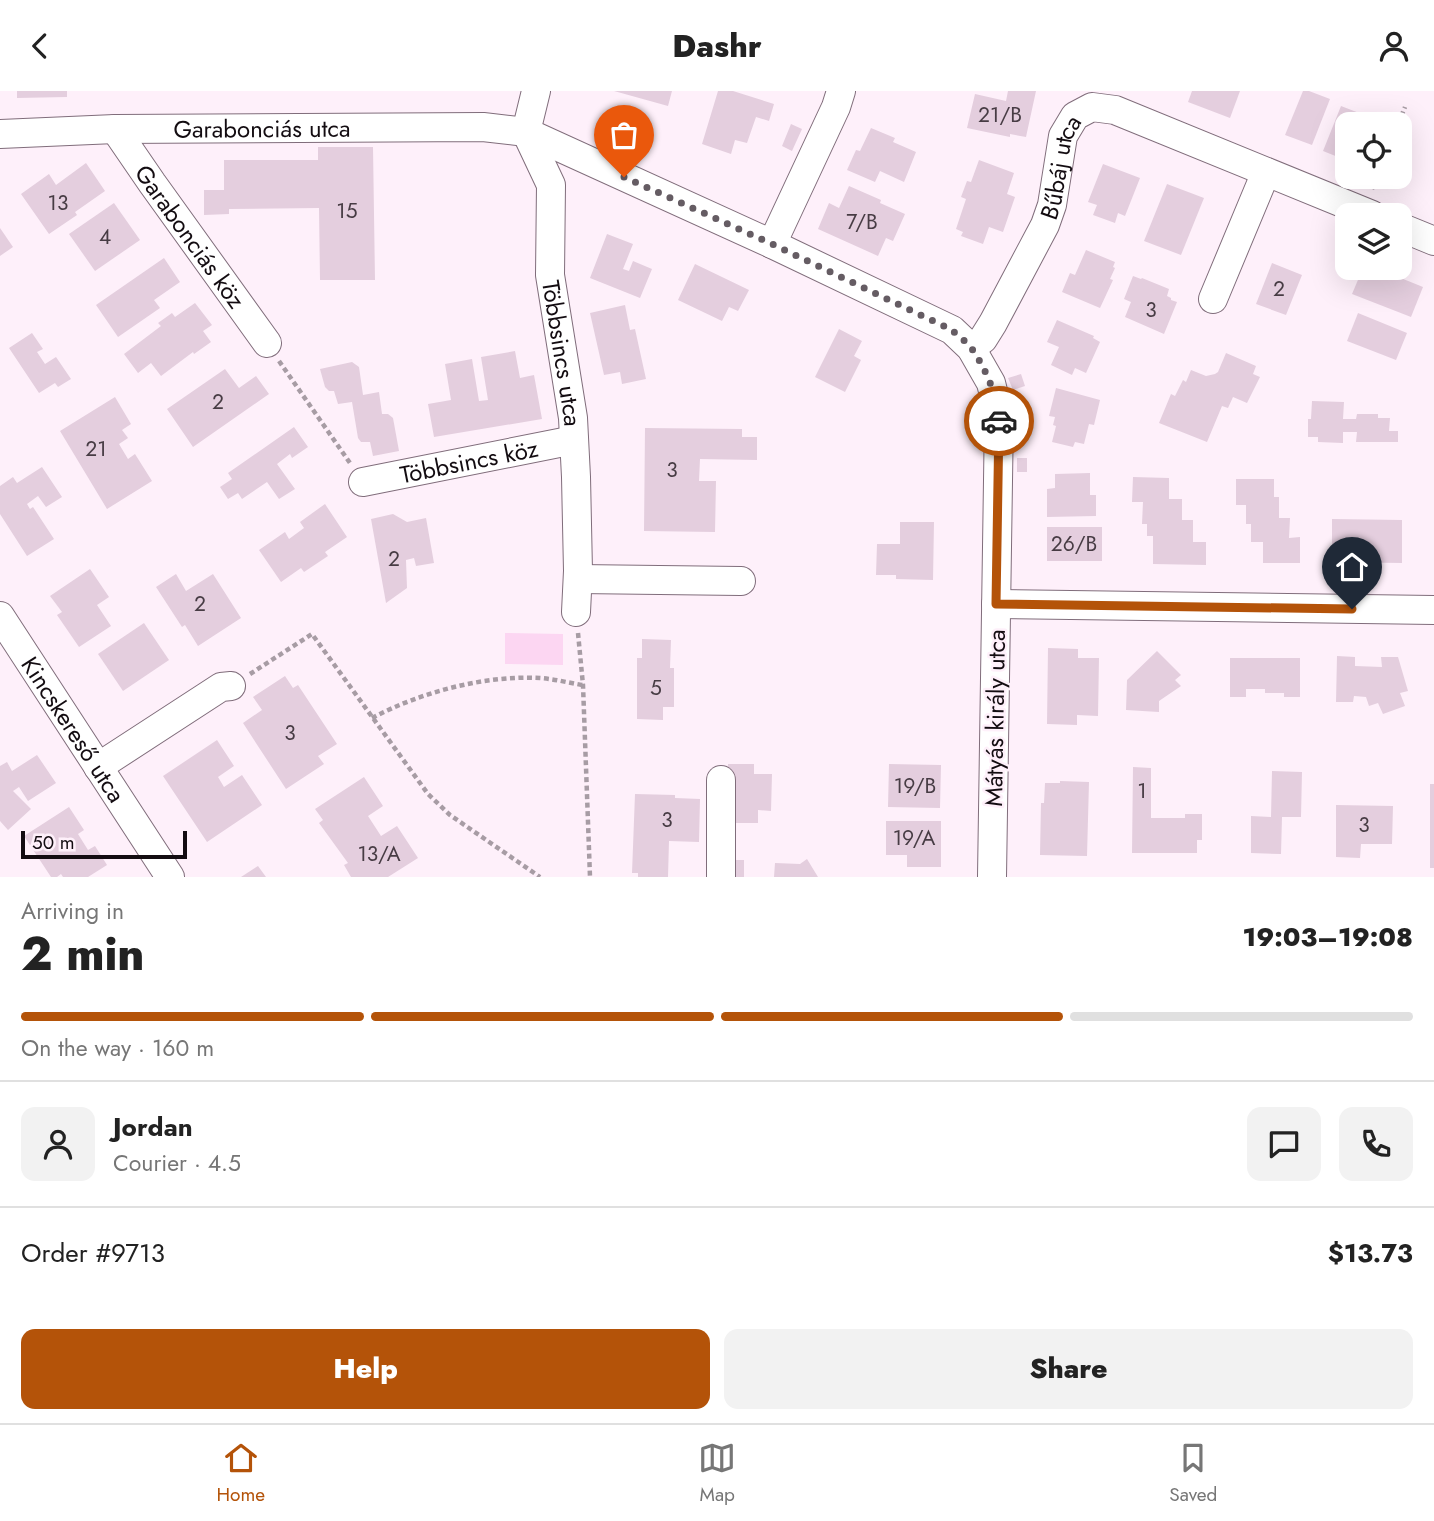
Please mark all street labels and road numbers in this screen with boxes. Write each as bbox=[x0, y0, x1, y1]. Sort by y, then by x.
street label: Bűbáj utca bbox=[1031, 108, 1089, 224]
street label: Garabonciás utca bbox=[173, 110, 350, 146]
street label: Garabonciás köz bbox=[127, 157, 254, 315]
street label: Többsincs utca bbox=[534, 278, 591, 427]
street label: Többsincs köz bbox=[397, 430, 541, 492]
street label: Mátyás király utca bbox=[976, 629, 1014, 807]
street label: Kincskereső utca bbox=[13, 649, 134, 809]

